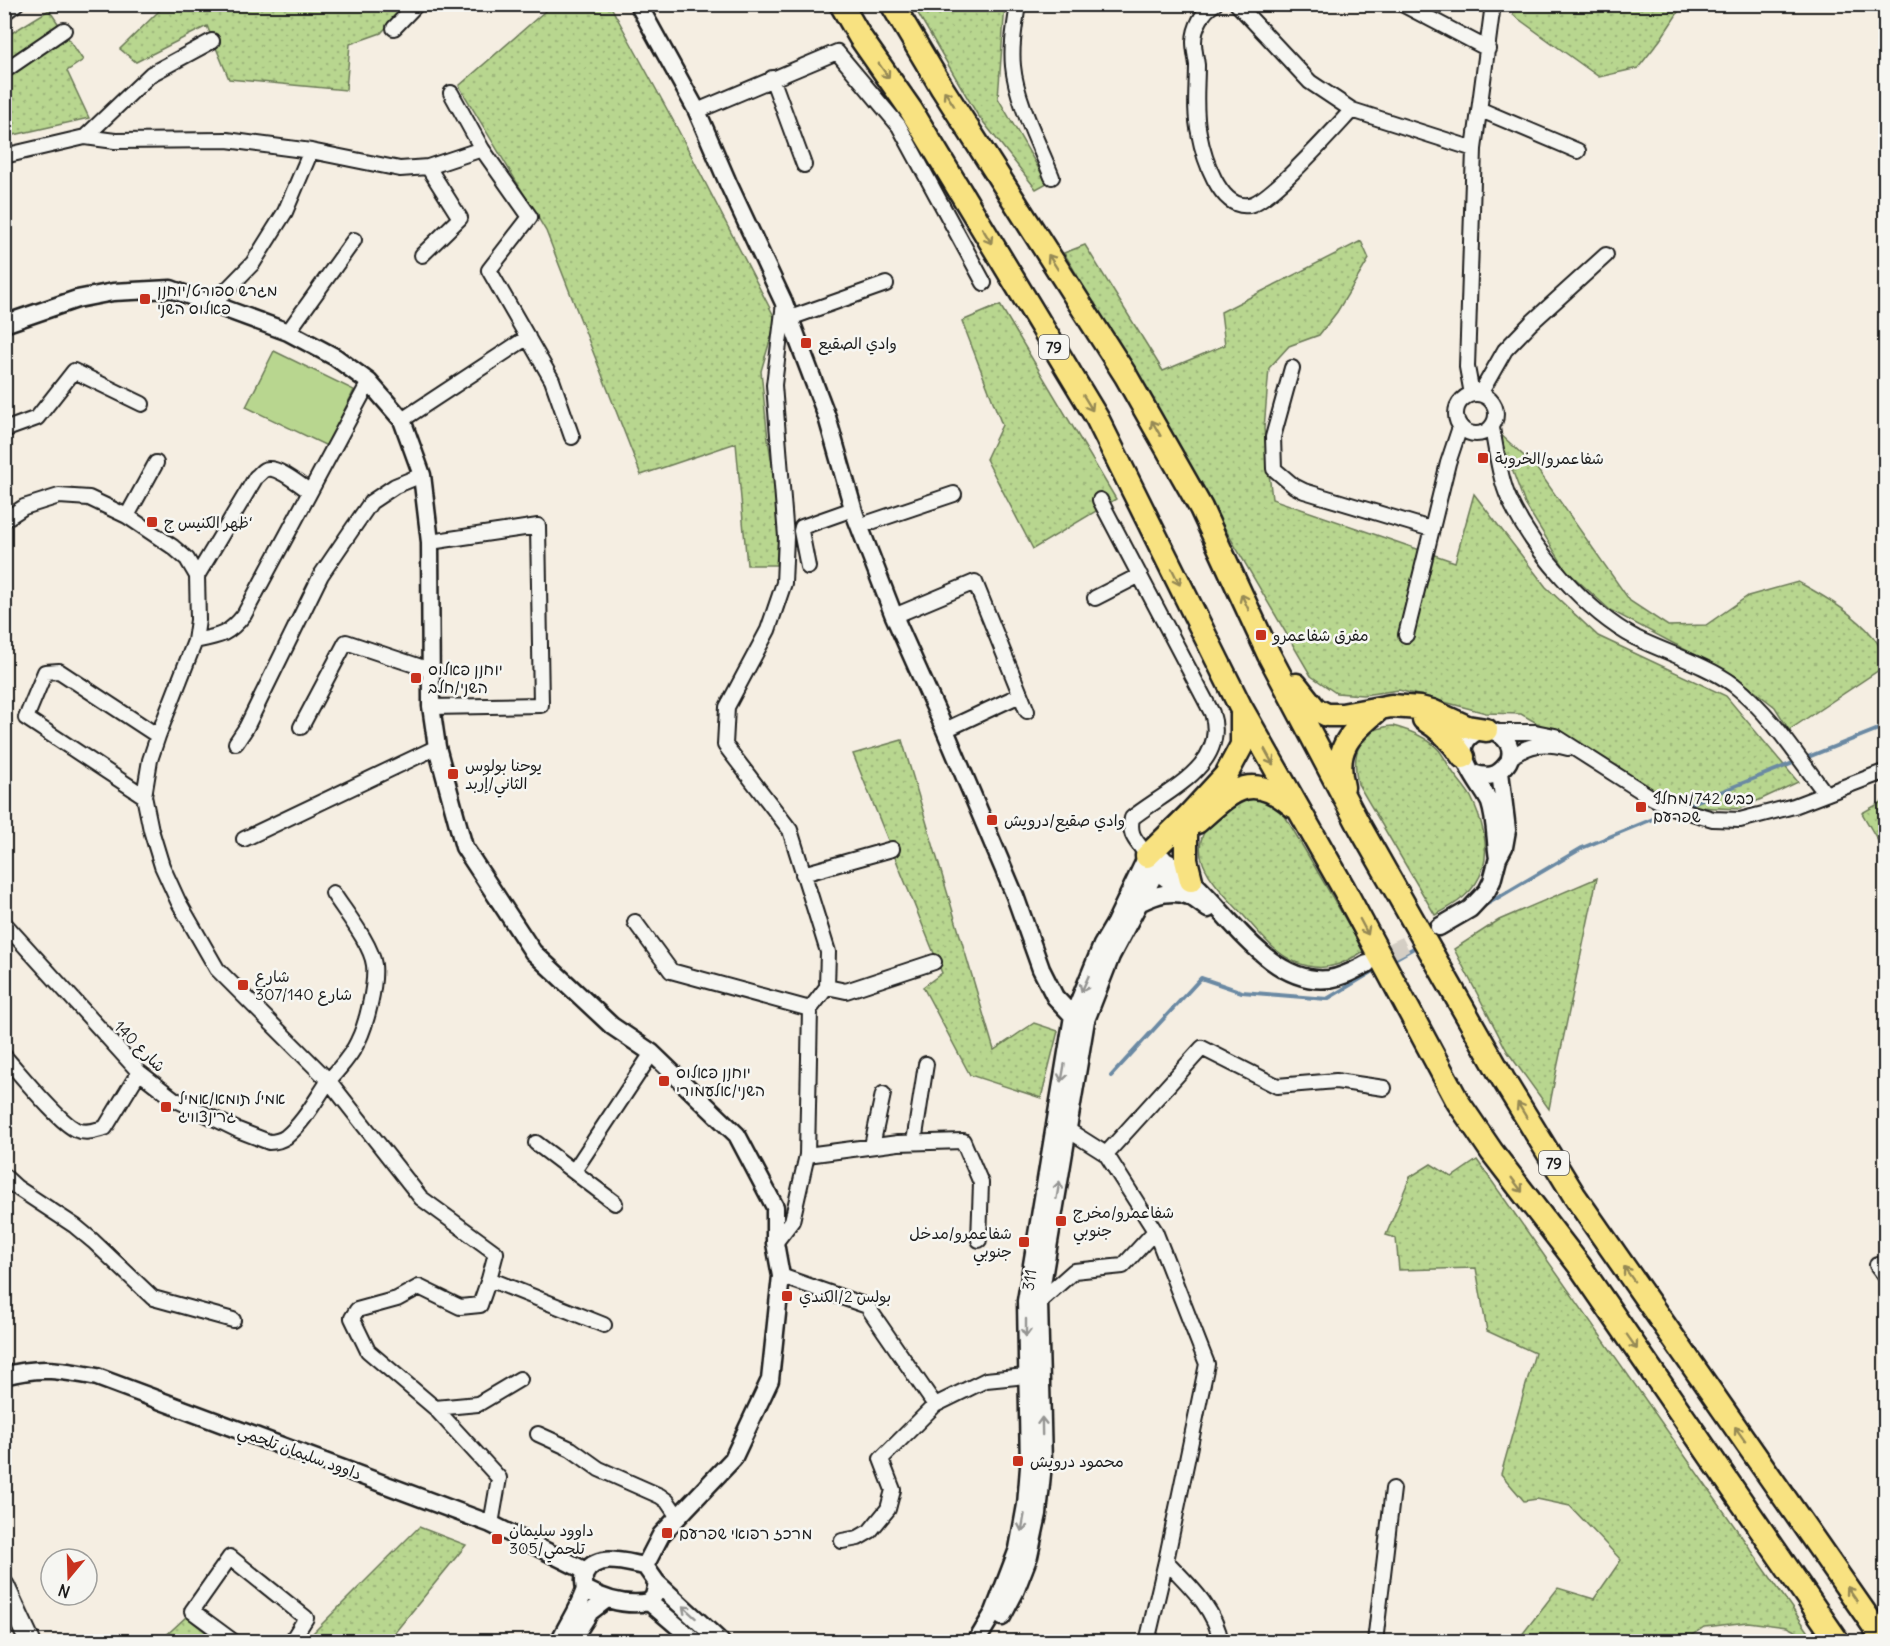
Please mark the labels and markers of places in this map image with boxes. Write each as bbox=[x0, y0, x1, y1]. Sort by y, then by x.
place label: מגרש ספורט/יוחנן פאלוס השני bbox=[157, 280, 278, 318]
marker: מגרש ספורט/יוחנן פאלוס השני bbox=[138, 292, 152, 306]
place label: وادي الصقيع bbox=[818, 333, 897, 355]
marker: وادي الصقيع bbox=[799, 336, 813, 350]
place label: شفاعمرو/الخروبة bbox=[1495, 448, 1604, 468]
marker: شفاعمرو/الخروبة bbox=[1476, 451, 1490, 465]
place label: ظهر الكنيس ج‘ bbox=[164, 512, 252, 533]
marker: ظهر الكنيس ج‘ bbox=[145, 515, 159, 529]
place label: مفرق شفاعمرو bbox=[1271, 625, 1369, 645]
marker: مفرق شفاعمرو bbox=[1254, 628, 1268, 642]
place label: יוחנן פאלוס השני/חלב bbox=[428, 659, 503, 697]
marker: יוחנן פאלוס השני/חלב bbox=[409, 671, 423, 685]
place label: يوحنا بولوس الثاني/إربد bbox=[465, 755, 542, 798]
marker: يوحنا بولوس الثاني/إربد bbox=[446, 767, 460, 781]
place label: כביש 742/מחלף שפרעם bbox=[1653, 788, 1754, 826]
marker: כביש 742/מחלף שפרעם bbox=[1634, 800, 1648, 814]
place label: وادي صقيع/درويش bbox=[1004, 810, 1125, 832]
marker: وادي صقيع/درويش bbox=[985, 813, 999, 827]
place label: شارع 307/شارع 140 bbox=[255, 966, 352, 1006]
marker: شارع 307/شارع 140 bbox=[236, 978, 250, 992]
place label: יוחנן פאלוס השני/אלעמורי bbox=[676, 1062, 765, 1100]
marker: יוחנן פאלוס השני/אלעמורי bbox=[657, 1074, 671, 1088]
place label: אמיל תומא/אמיל גרינצוויג bbox=[178, 1088, 285, 1126]
marker: אמיל תומא/אמיל גרינצוויג bbox=[159, 1100, 173, 1114]
place label: شفاعمرو/مخرج جنوبي bbox=[1073, 1202, 1174, 1245]
marker: شفاعمرو/مخرج جنوبي bbox=[1054, 1214, 1068, 1228]
place label: شفاعمرو/مدخل جنوبي bbox=[909, 1223, 1012, 1266]
marker: شفاعمرو/مدخل جنوبي bbox=[1017, 1235, 1031, 1249]
place label: بولس 2/الكندي bbox=[799, 1286, 891, 1308]
marker: بولس 2/الكندي bbox=[780, 1289, 794, 1303]
place label: محمود درويش bbox=[1030, 1451, 1124, 1472]
marker: محمود درويش bbox=[1011, 1454, 1025, 1468]
place label: داوود سليمان تلحمي/305 bbox=[509, 1520, 594, 1563]
place label: מרכז רפואי שפרעם bbox=[679, 1523, 812, 1543]
marker: מרכז רפואי שפרעם bbox=[660, 1526, 674, 1540]
marker: داوود سليمان تلحمي/305 bbox=[490, 1532, 504, 1546]

